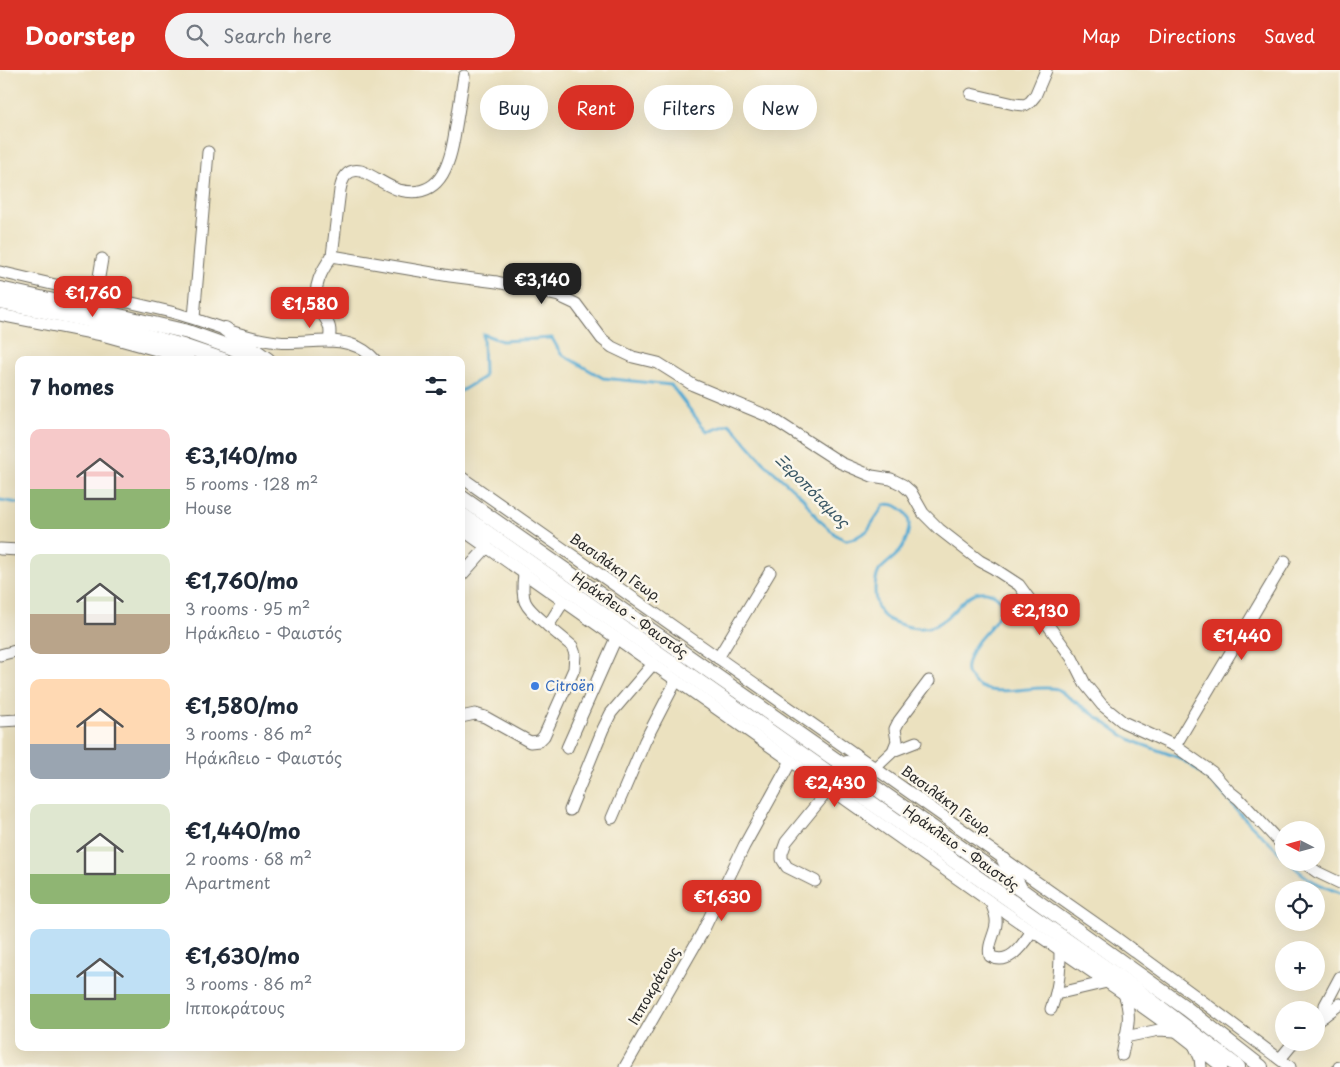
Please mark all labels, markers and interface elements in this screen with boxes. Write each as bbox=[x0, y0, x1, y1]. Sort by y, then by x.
search box bbox=[165, 13, 515, 58]
text: Doorstep bbox=[25, 17, 135, 53]
icon: search bbox=[183, 21, 211, 49]
text: Search here bbox=[223, 21, 332, 49]
text: Map bbox=[1082, 22, 1120, 49]
text: Directions bbox=[1148, 22, 1236, 49]
text: Saved bbox=[1264, 22, 1315, 49]
chip: Buy bbox=[480, 85, 548, 130]
chip: Rent bbox=[558, 85, 634, 130]
chip: Filters bbox=[644, 85, 733, 130]
chip: New bbox=[743, 85, 817, 130]
pin: €3,140 bbox=[501, 262, 583, 305]
text: €3,140 bbox=[514, 267, 570, 291]
pin: €1,760 bbox=[52, 276, 134, 318]
text: €1,760 bbox=[65, 280, 121, 304]
pin: €1,580 bbox=[269, 286, 351, 329]
text: €1,580 bbox=[282, 291, 338, 315]
text: 7 homes bbox=[30, 370, 114, 402]
icon: filters bbox=[422, 372, 450, 400]
text: €3,140/mo bbox=[185, 439, 297, 471]
water label: Ξεροπόταμος bbox=[771, 448, 856, 533]
icon: home bbox=[70, 449, 130, 509]
text: 5 rooms · 128 m² bbox=[185, 471, 318, 495]
text: House bbox=[185, 495, 232, 519]
street label: Βασιλάκη Γεωρ. bbox=[566, 528, 667, 607]
text: €1,760/mo bbox=[185, 564, 298, 596]
street label: Ηράκλειο - Φαιστός bbox=[568, 567, 693, 663]
icon: home bbox=[70, 574, 130, 634]
pin: €2,130 bbox=[999, 594, 1081, 636]
text: 3 rooms · 95 m² bbox=[185, 596, 310, 620]
text: €2,130 bbox=[1012, 598, 1068, 622]
pin: €1,440 bbox=[1201, 618, 1283, 661]
text: Ηράκλειο - Φαιστός bbox=[185, 620, 342, 644]
text: €1,440 bbox=[1213, 623, 1271, 647]
place label: Citroën bbox=[545, 675, 594, 696]
marker: Citroën bbox=[529, 680, 541, 692]
text: €1,580/mo bbox=[185, 689, 298, 721]
icon: home bbox=[70, 699, 130, 759]
text: 3 rooms · 86 m² bbox=[185, 721, 312, 745]
text: Ηράκλειο - Φαιστός bbox=[185, 745, 342, 769]
street label: Βασιλάκη Γεωρ. bbox=[897, 760, 997, 841]
pin: €2,430 bbox=[794, 766, 876, 808]
text: €2,430 bbox=[805, 770, 865, 794]
street label: Ηράκλειο - Φαιστός bbox=[899, 800, 1024, 896]
text: €1,440/mo bbox=[185, 814, 300, 846]
north arrow bbox=[1275, 821, 1325, 871]
map controls bbox=[1275, 821, 1325, 1051]
icon: home bbox=[70, 824, 130, 884]
text: 2 rooms · 68 m² bbox=[185, 846, 312, 870]
text: Apartment bbox=[185, 870, 270, 894]
pin: €1,630 bbox=[681, 880, 763, 922]
button: locate bbox=[1275, 881, 1325, 931]
text: €1,630 bbox=[693, 884, 751, 908]
text: €1,630/mo bbox=[185, 939, 300, 971]
button: + bbox=[1275, 941, 1325, 991]
street label: Ιπποκράτους bbox=[623, 943, 685, 1029]
icon: home bbox=[70, 949, 130, 1009]
text: 3 rooms · 86 m² bbox=[185, 971, 312, 995]
text: Ιπποκράτους bbox=[185, 995, 285, 1019]
button: − bbox=[1275, 1001, 1325, 1051]

